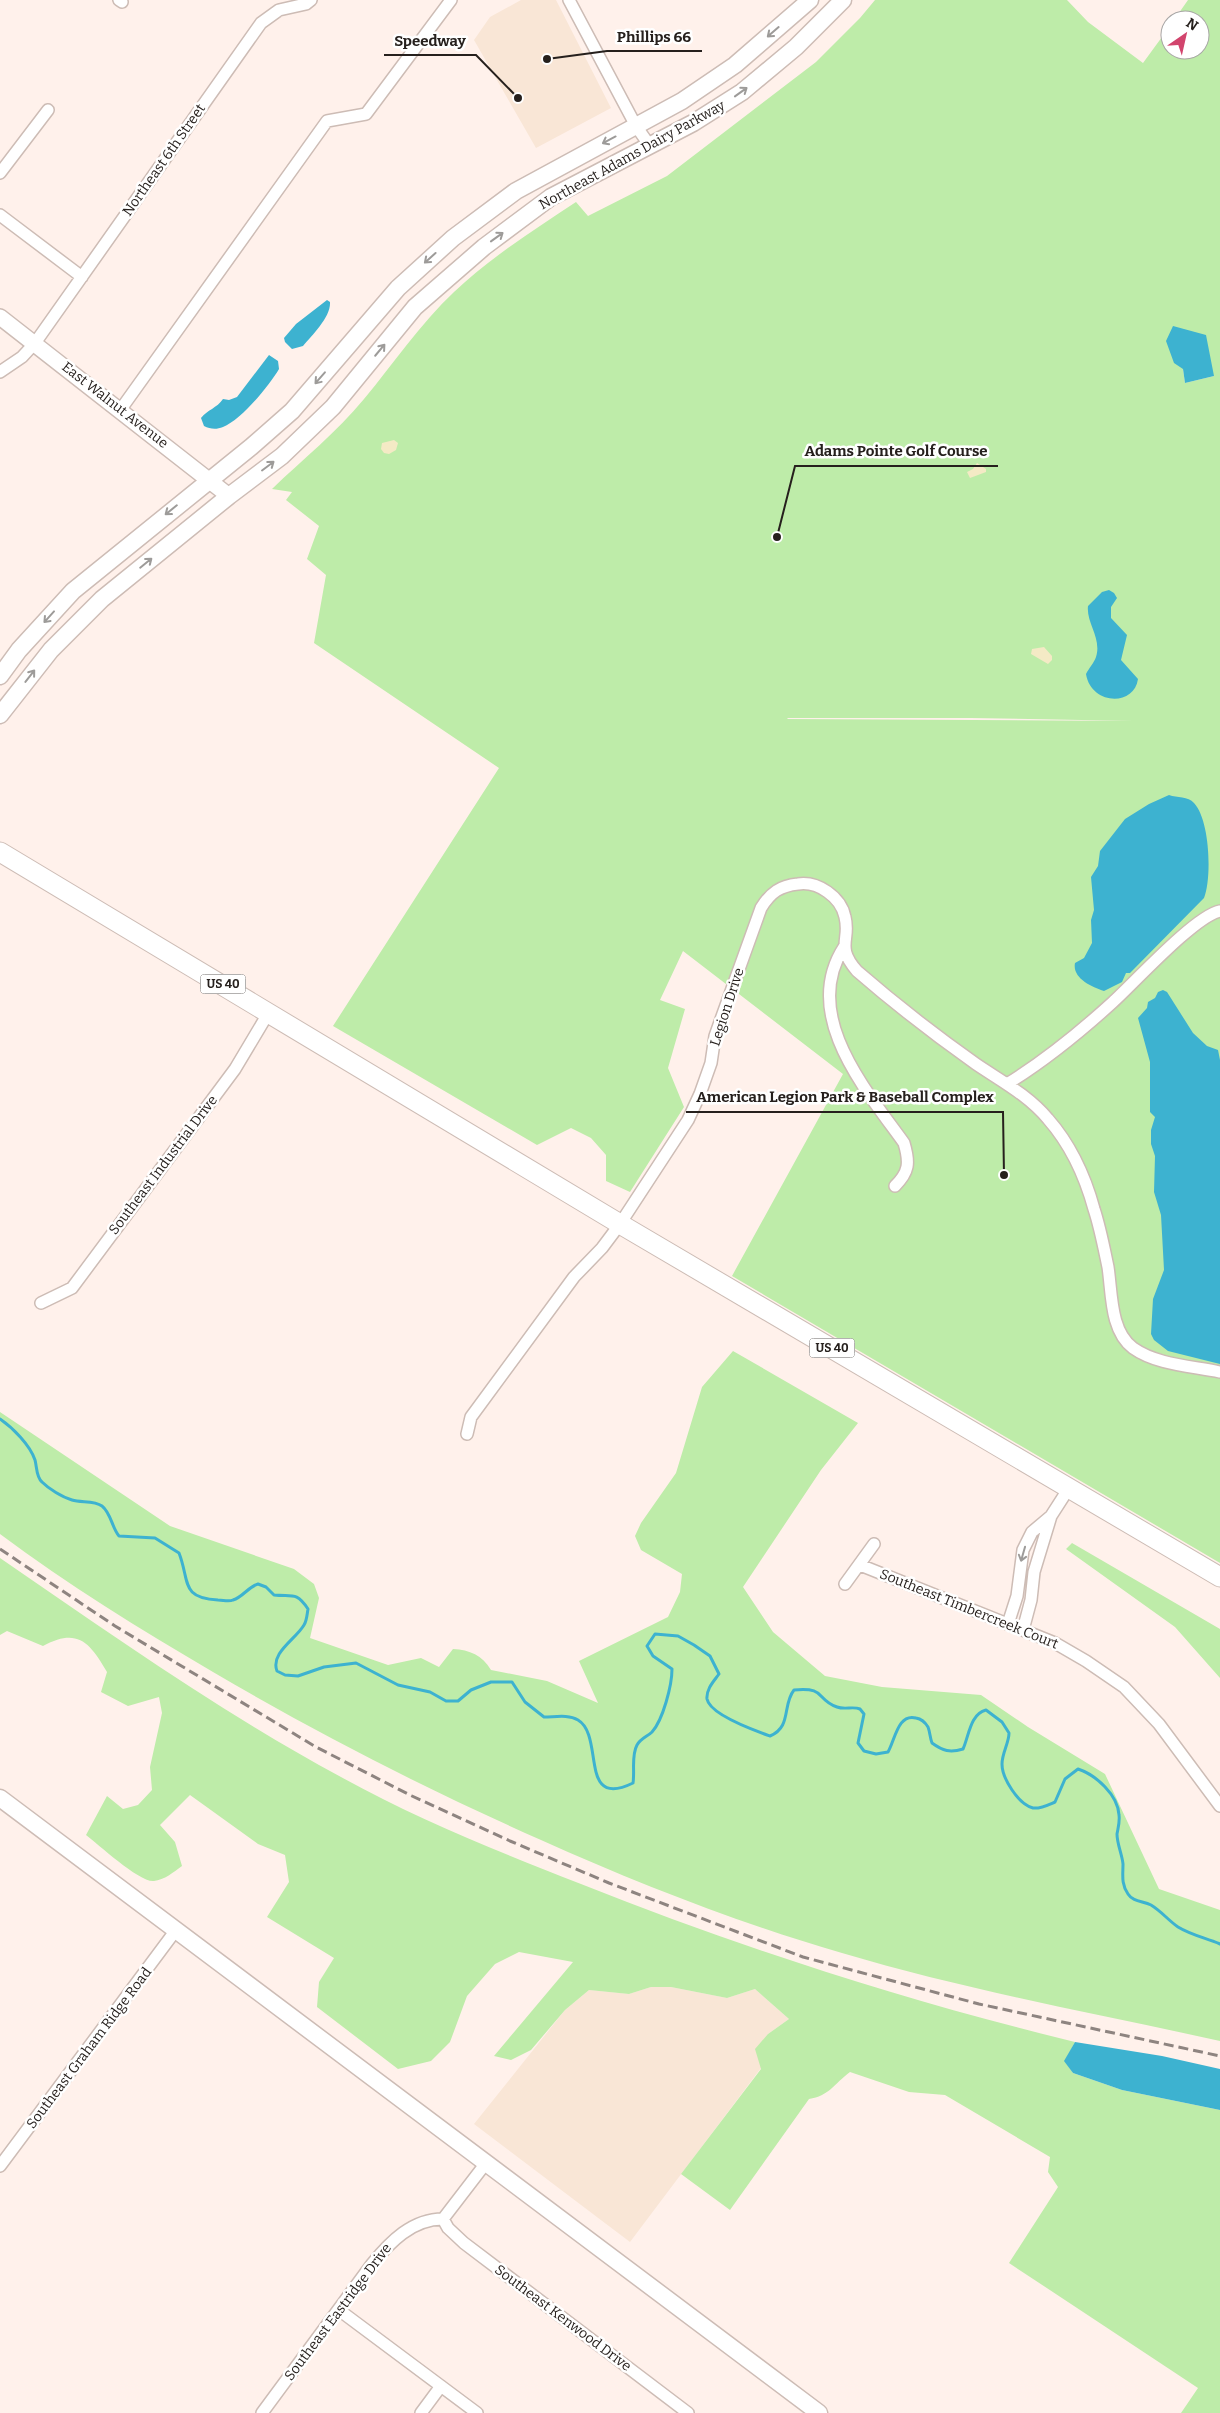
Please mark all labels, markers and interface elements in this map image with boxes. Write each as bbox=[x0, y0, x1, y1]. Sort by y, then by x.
north arrow bbox=[1160, 10, 1210, 60]
text: N bbox=[1183, 15, 1201, 35]
callout: Phillips 66 bbox=[607, 21, 702, 51]
callout: Speedway bbox=[384, 25, 476, 55]
one-way arrow bbox=[767, 26, 780, 38]
text: Phillips 66 bbox=[617, 28, 691, 46]
text: Speedway bbox=[394, 32, 466, 50]
one-way arrow bbox=[734, 87, 748, 97]
street label: Northeast Adams Dairy Parkway bbox=[536, 96, 728, 213]
street label: Northeast 6th Street bbox=[119, 101, 209, 219]
one-way arrow bbox=[602, 136, 617, 145]
one-way arrow bbox=[490, 232, 503, 243]
one-way arrow bbox=[424, 253, 437, 264]
one-way arrow bbox=[374, 343, 386, 356]
street label: East Walnut Avenue bbox=[58, 358, 172, 452]
one-way arrow bbox=[315, 371, 326, 384]
callout: Adams Pointe Golf Course bbox=[795, 436, 998, 466]
text: Adams Pointe Golf Course bbox=[804, 442, 988, 460]
one-way arrow bbox=[261, 461, 274, 472]
one-way arrow bbox=[165, 505, 178, 516]
one-way arrow bbox=[139, 558, 152, 569]
one-way arrow bbox=[43, 611, 55, 624]
one-way arrow bbox=[24, 670, 35, 683]
street label: Legion Drive bbox=[706, 966, 748, 1048]
road number: US 40 bbox=[200, 974, 246, 994]
callout: American Legion Park & Baseball Complex bbox=[686, 1082, 1003, 1112]
text: American Legion Park & Baseball Complex bbox=[696, 1088, 994, 1106]
street label: Southeast Industrial Drive bbox=[105, 1092, 221, 1238]
road number: US 40 bbox=[810, 1339, 854, 1358]
one-way arrow bbox=[1018, 1546, 1027, 1562]
street label: Southeast Timbercreek Court bbox=[877, 1565, 1061, 1653]
street label: Southeast Graham Ridge Road bbox=[23, 1964, 155, 2132]
street label: Southeast Eastridge Drive bbox=[281, 2240, 395, 2384]
street label: Southeast Kenwood Drive bbox=[491, 2261, 635, 2375]

